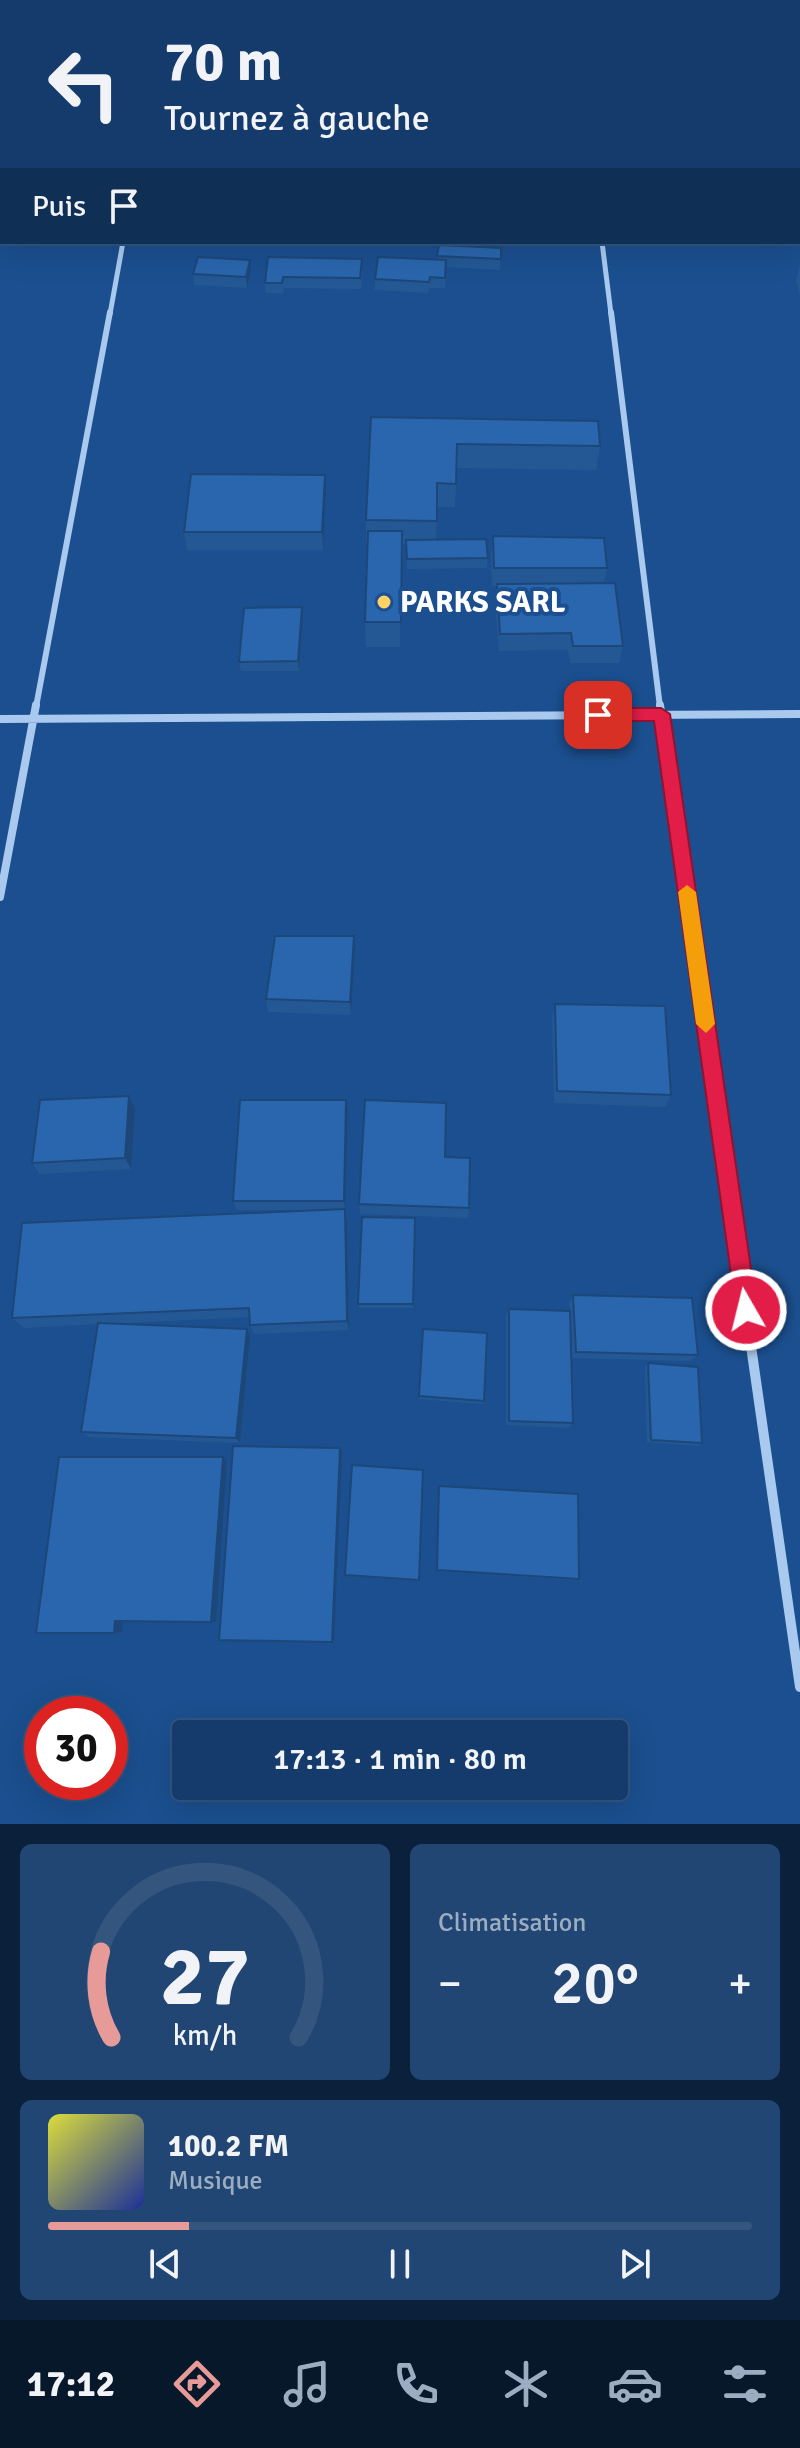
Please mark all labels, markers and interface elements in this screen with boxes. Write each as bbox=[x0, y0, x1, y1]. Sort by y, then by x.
text: 70 m bbox=[164, 27, 282, 96]
icon: left bbox=[32, 32, 136, 136]
text: Tournez à gauche bbox=[164, 96, 430, 141]
icon: arrive bbox=[102, 184, 146, 228]
text: Puis bbox=[32, 188, 86, 225]
place label: PARKS SARL bbox=[400, 584, 566, 621]
marker: PARKS SARL bbox=[375, 593, 393, 611]
pin bbox=[564, 681, 632, 749]
icon: arrive bbox=[576, 693, 620, 737]
position arrow bbox=[704, 1268, 788, 1352]
speed limit sign: 30 bbox=[24, 1696, 128, 1800]
text: 17:13 · 1 min · 80 m bbox=[273, 1741, 527, 1778]
text: Climatisation bbox=[438, 1907, 587, 1939]
text: 27 bbox=[160, 1926, 250, 2028]
text: 20° bbox=[551, 1947, 639, 2021]
text: − bbox=[438, 1957, 462, 2011]
text: + bbox=[728, 1957, 752, 2011]
text: km/h bbox=[173, 2018, 237, 2053]
text: 100.2 FM bbox=[168, 2128, 289, 2165]
text: Musique bbox=[168, 2165, 263, 2197]
icon: previous bbox=[143, 2242, 187, 2286]
icon: pause bbox=[378, 2242, 422, 2286]
icon: next bbox=[613, 2242, 657, 2286]
icon: directions bbox=[169, 2356, 225, 2412]
icon: music bbox=[279, 2356, 335, 2412]
icon: phone bbox=[388, 2356, 444, 2412]
icon: climate bbox=[498, 2356, 554, 2412]
icon: car bbox=[607, 2356, 663, 2412]
icon: filters bbox=[717, 2356, 773, 2412]
text: 17:12 bbox=[27, 2362, 115, 2407]

